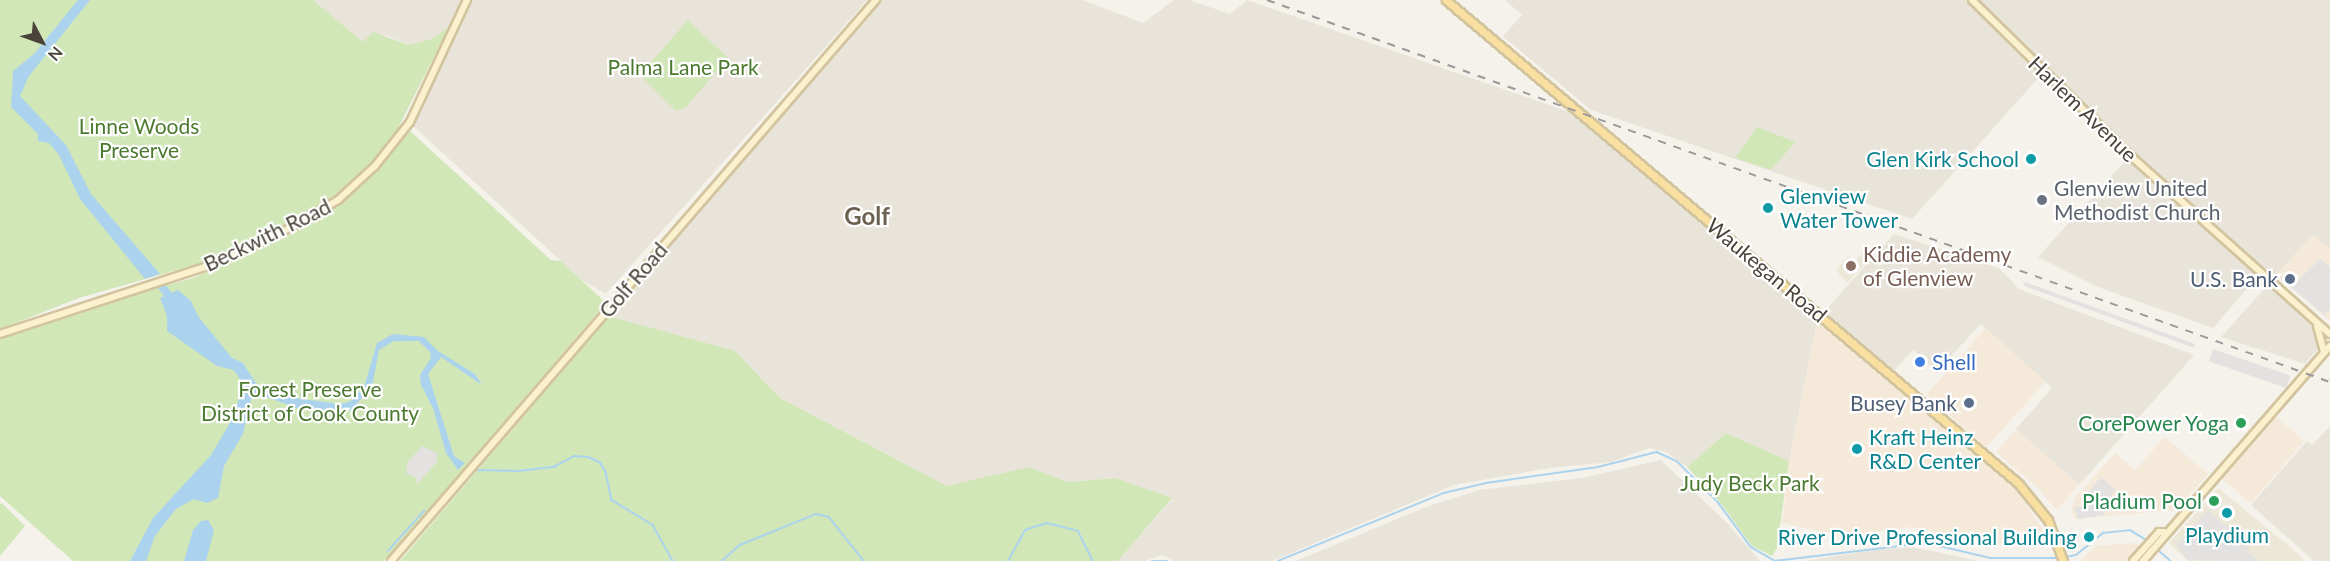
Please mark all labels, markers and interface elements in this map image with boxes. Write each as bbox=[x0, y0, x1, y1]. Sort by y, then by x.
north arrow bbox=[12, 12, 72, 72]
text: N bbox=[45, 43, 67, 65]
street label: Harlem Avenue bbox=[2023, 51, 2143, 167]
park label: Palma Lane Park bbox=[607, 54, 759, 80]
park label: Linne Woods Preserve bbox=[79, 113, 199, 163]
place label: Glen Kirk School bbox=[1866, 146, 2019, 172]
marker: Glen Kirk School bbox=[2024, 152, 2038, 166]
place label: Glenview United Methodist Church bbox=[2054, 175, 2221, 225]
place label: Glenview Water Tower bbox=[1780, 183, 1899, 233]
street label: Beckwith Road bbox=[199, 193, 335, 277]
marker: Glenview United Methodist Church bbox=[2035, 193, 2049, 207]
marker: Glenview Water Tower bbox=[1761, 201, 1775, 215]
district label: Golf bbox=[844, 202, 890, 230]
street label: Waukegan Road bbox=[1702, 212, 1832, 328]
street label: Golf Road bbox=[594, 237, 672, 323]
place label: Kiddie Academy of Glenview bbox=[1863, 241, 2012, 291]
marker: Kiddie Academy of Glenview bbox=[1844, 259, 1858, 273]
place label: U.S. Bank bbox=[2190, 266, 2278, 292]
marker: U.S. Bank bbox=[2283, 272, 2297, 286]
place label: Shell bbox=[1932, 349, 1976, 375]
marker: Shell bbox=[1913, 355, 1927, 369]
park label: Forest Preserve District of Cook County bbox=[201, 376, 419, 426]
place label: Busey Bank bbox=[1850, 390, 1957, 416]
marker: Busey Bank bbox=[1962, 396, 1976, 410]
place label: CorePower Yoga bbox=[2077, 410, 2229, 436]
marker: CorePower Yoga bbox=[2234, 416, 2248, 430]
place label: Kraft Heinz R&D Center bbox=[1869, 424, 1981, 474]
marker: Kraft Heinz R&D Center bbox=[1850, 442, 1864, 456]
park label: Judy Beck Park bbox=[1680, 470, 1820, 496]
place label: Pladium Pool bbox=[2082, 488, 2202, 514]
marker: Pladium Pool bbox=[2207, 494, 2221, 508]
marker: Playdium bbox=[2220, 506, 2234, 520]
place label: Playdium bbox=[2185, 522, 2269, 548]
place label: River Drive Professional Building bbox=[1777, 524, 2077, 550]
marker: River Drive Professional Building bbox=[2082, 530, 2096, 544]

